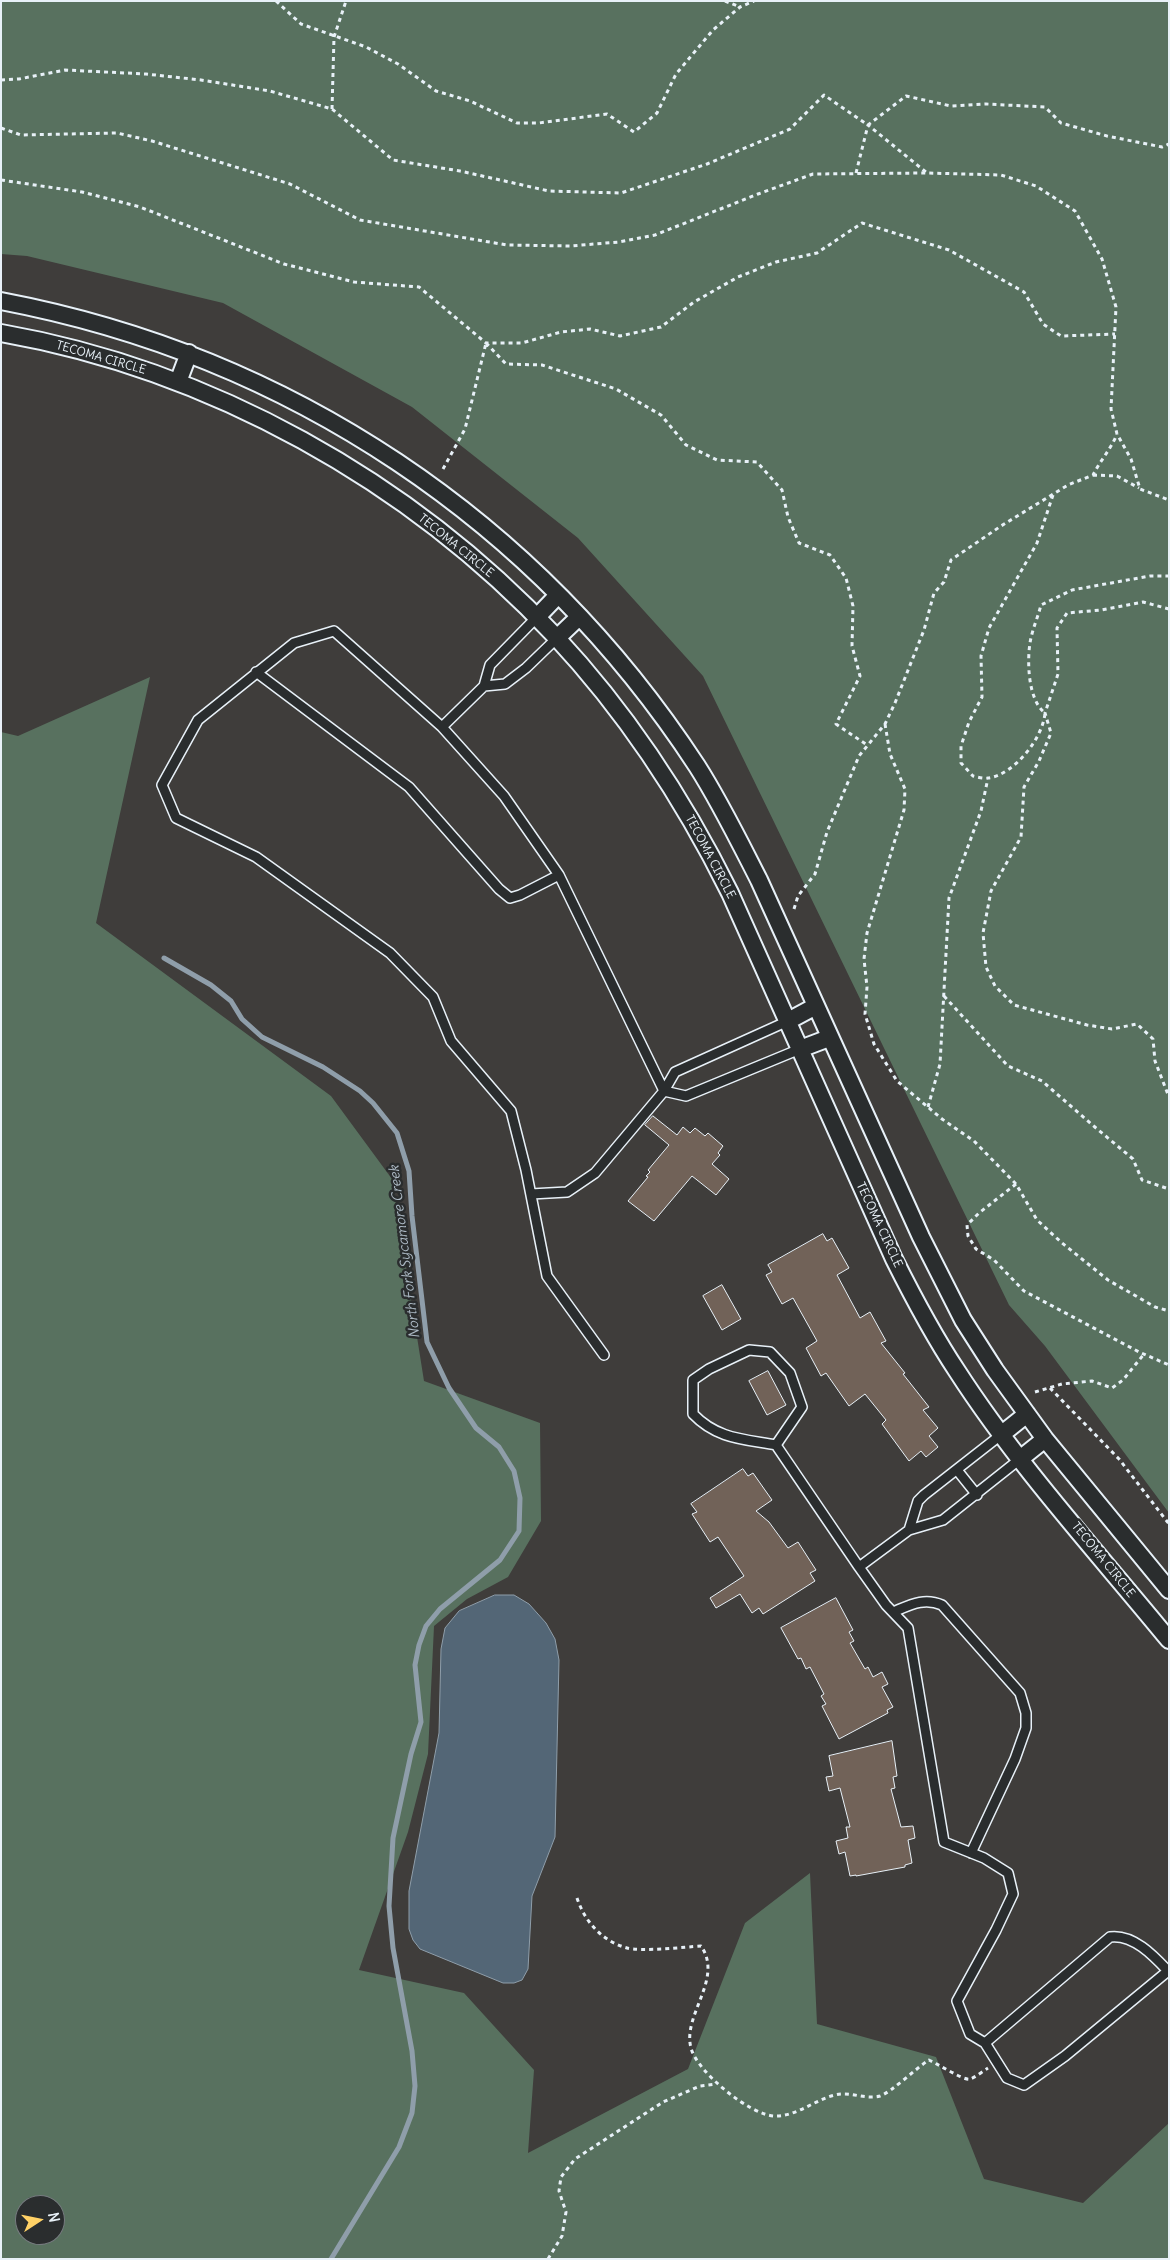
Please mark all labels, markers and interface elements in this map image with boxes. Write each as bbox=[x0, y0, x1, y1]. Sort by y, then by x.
street label: TECOMA CIRCLE bbox=[55, 338, 147, 378]
street label: TECOMA CIRCLE bbox=[415, 511, 497, 581]
street label: TECOMA CIRCLE bbox=[682, 813, 738, 901]
water label: North Fork Sycamore Creek bbox=[386, 1164, 424, 1340]
street label: TECOMA CIRCLE bbox=[853, 1180, 905, 1270]
street label: TECOMA CIRCLE bbox=[1068, 1519, 1138, 1601]
north arrow bbox=[15, 2195, 65, 2245]
text: N bbox=[44, 2211, 64, 2224]

